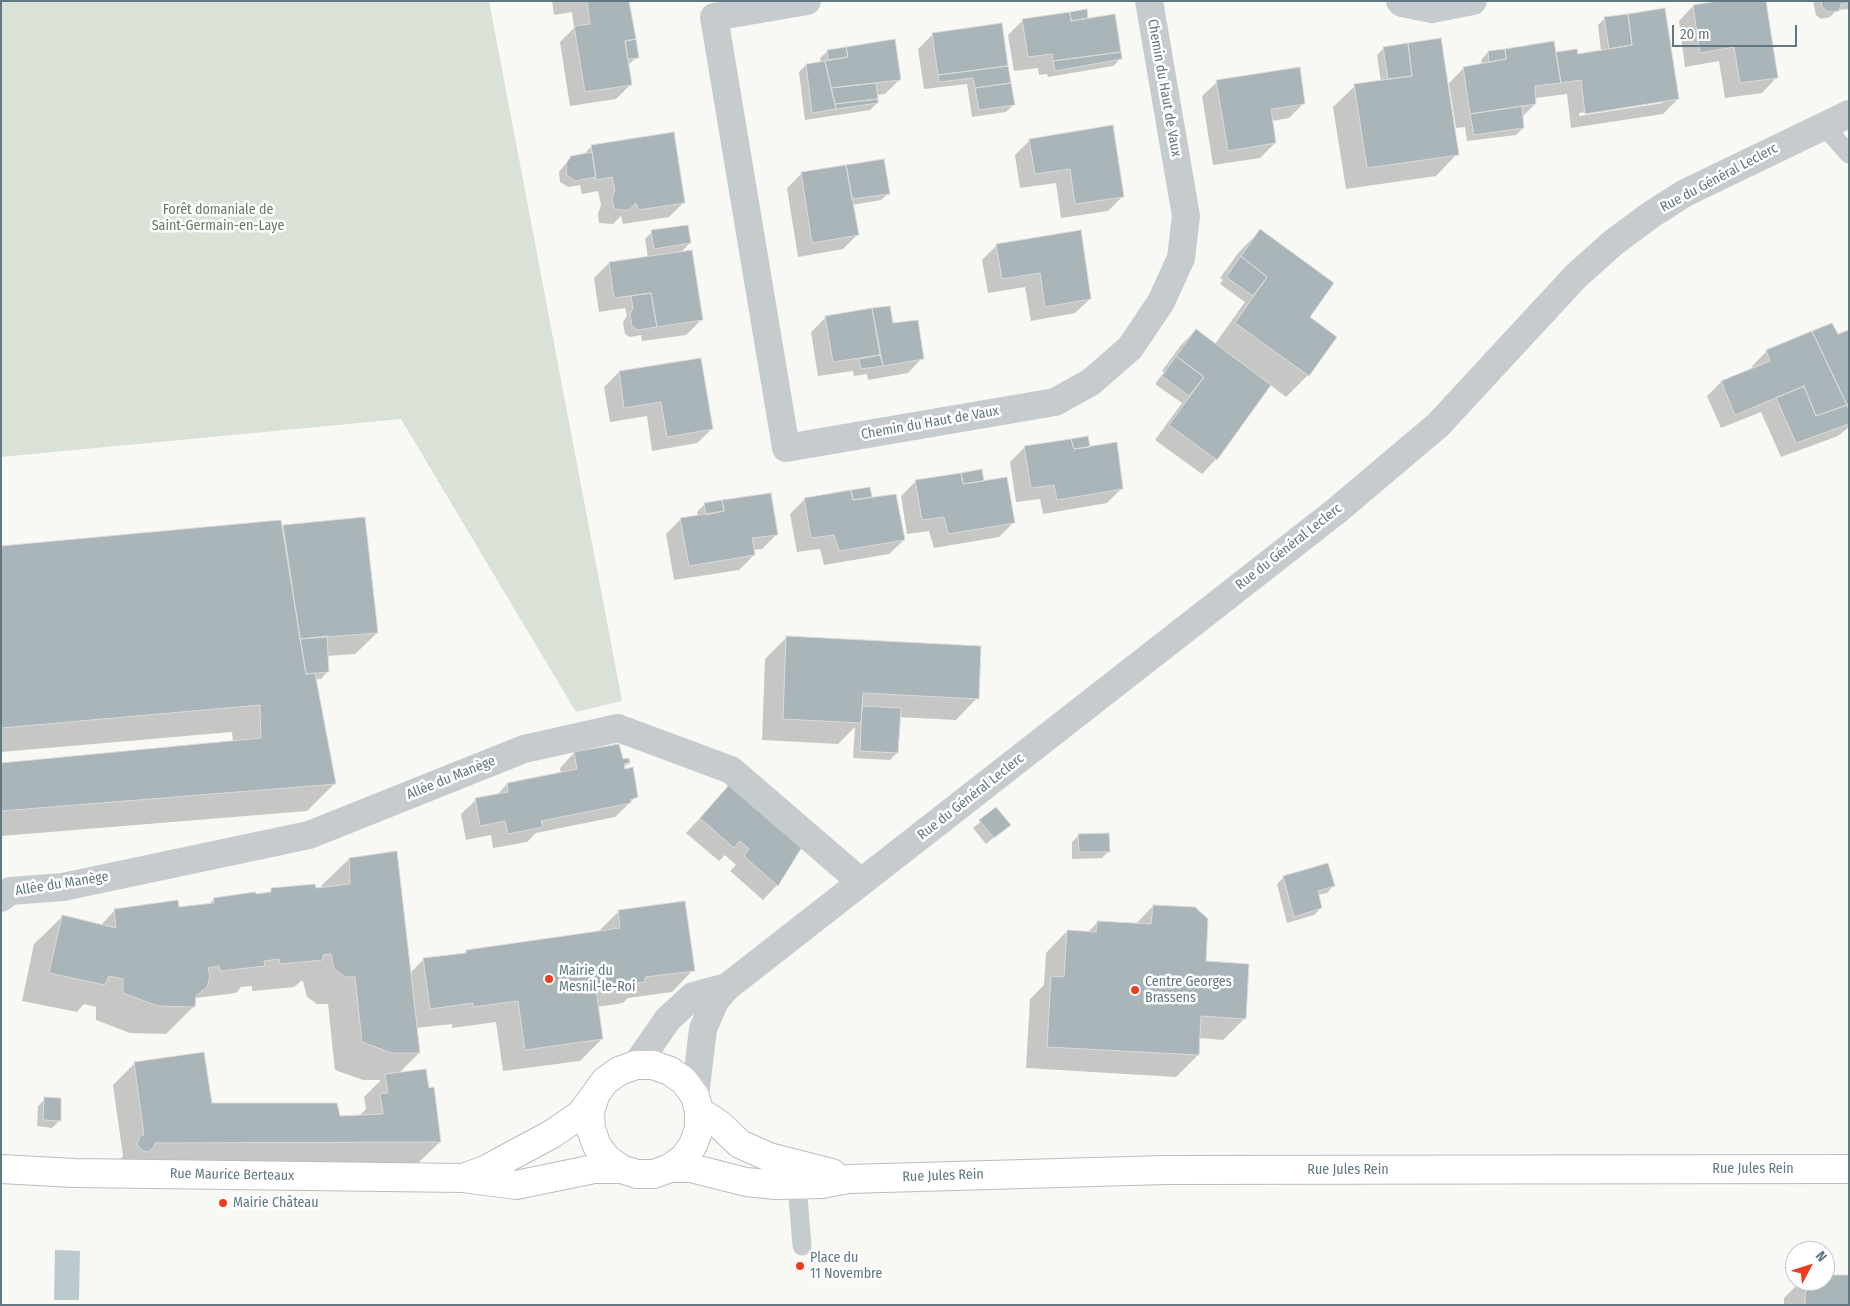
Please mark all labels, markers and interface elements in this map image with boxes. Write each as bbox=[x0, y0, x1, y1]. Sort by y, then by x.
scale bar bbox=[1675, 15, 1800, 47]
street label: Chemin du Haut de Vaux bbox=[1144, 18, 1184, 158]
text: 20 m bbox=[1680, 25, 1710, 43]
street label: Rue du Général Leclerc bbox=[1657, 140, 1781, 216]
park label: Forêt domaniale de Saint-Germain-en-Laye bbox=[152, 202, 284, 234]
street label: Chemin du Haut de Vaux bbox=[860, 403, 1000, 443]
street label: Rue du Général Leclerc bbox=[1232, 500, 1346, 594]
street label: Rue du Général Leclerc bbox=[914, 750, 1028, 844]
street label: Allée du Manège bbox=[404, 753, 498, 803]
street label: Allée du Manège bbox=[14, 868, 110, 900]
place label: Mairie du Mesnil-le-Roi bbox=[559, 963, 635, 996]
marker: Mairie du Mesnil-le-Roi bbox=[543, 973, 555, 985]
place label: Centre Georges Brassens bbox=[1145, 974, 1232, 1006]
marker: Centre Georges Brassens bbox=[1129, 984, 1141, 996]
street label: Rue Jules Rein bbox=[1712, 1161, 1794, 1177]
street label: Rue Jules Rein bbox=[1307, 1162, 1389, 1178]
street label: Rue Maurice Berteaux bbox=[170, 1166, 294, 1184]
street label: Rue Jules Rein bbox=[902, 1166, 984, 1186]
place label: Mairie Château bbox=[233, 1195, 319, 1211]
marker: Mairie Château bbox=[217, 1197, 229, 1209]
north arrow bbox=[1785, 1241, 1835, 1291]
text: N bbox=[1812, 1248, 1830, 1265]
place label: Place du 11 Novembre bbox=[810, 1250, 883, 1282]
marker: Place du 11 Novembre bbox=[794, 1260, 806, 1272]

